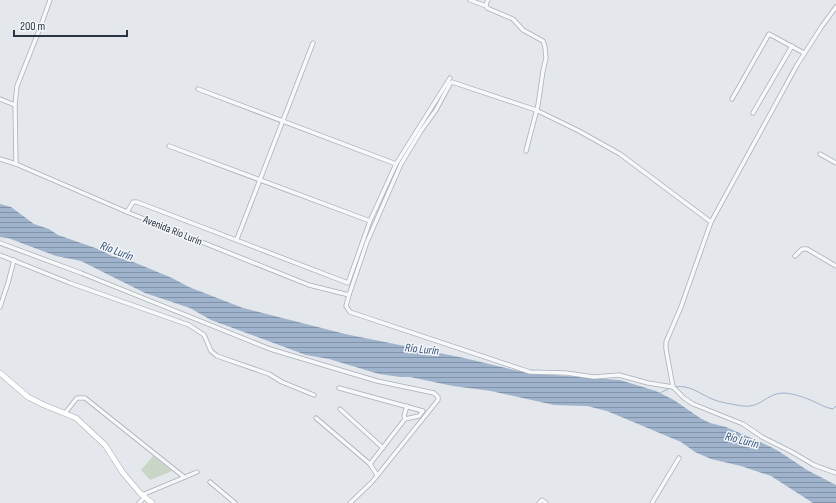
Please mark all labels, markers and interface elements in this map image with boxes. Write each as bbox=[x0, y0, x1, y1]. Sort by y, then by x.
scale bar bbox=[14, 12, 127, 38]
text: 200 m bbox=[20, 19, 46, 34]
street label: Avenida Río Lurín bbox=[140, 212, 204, 248]
water label: Río Lurín bbox=[98, 238, 135, 265]
water label: Río Lurín bbox=[404, 340, 440, 359]
water label: Río Lurín bbox=[723, 429, 760, 452]

